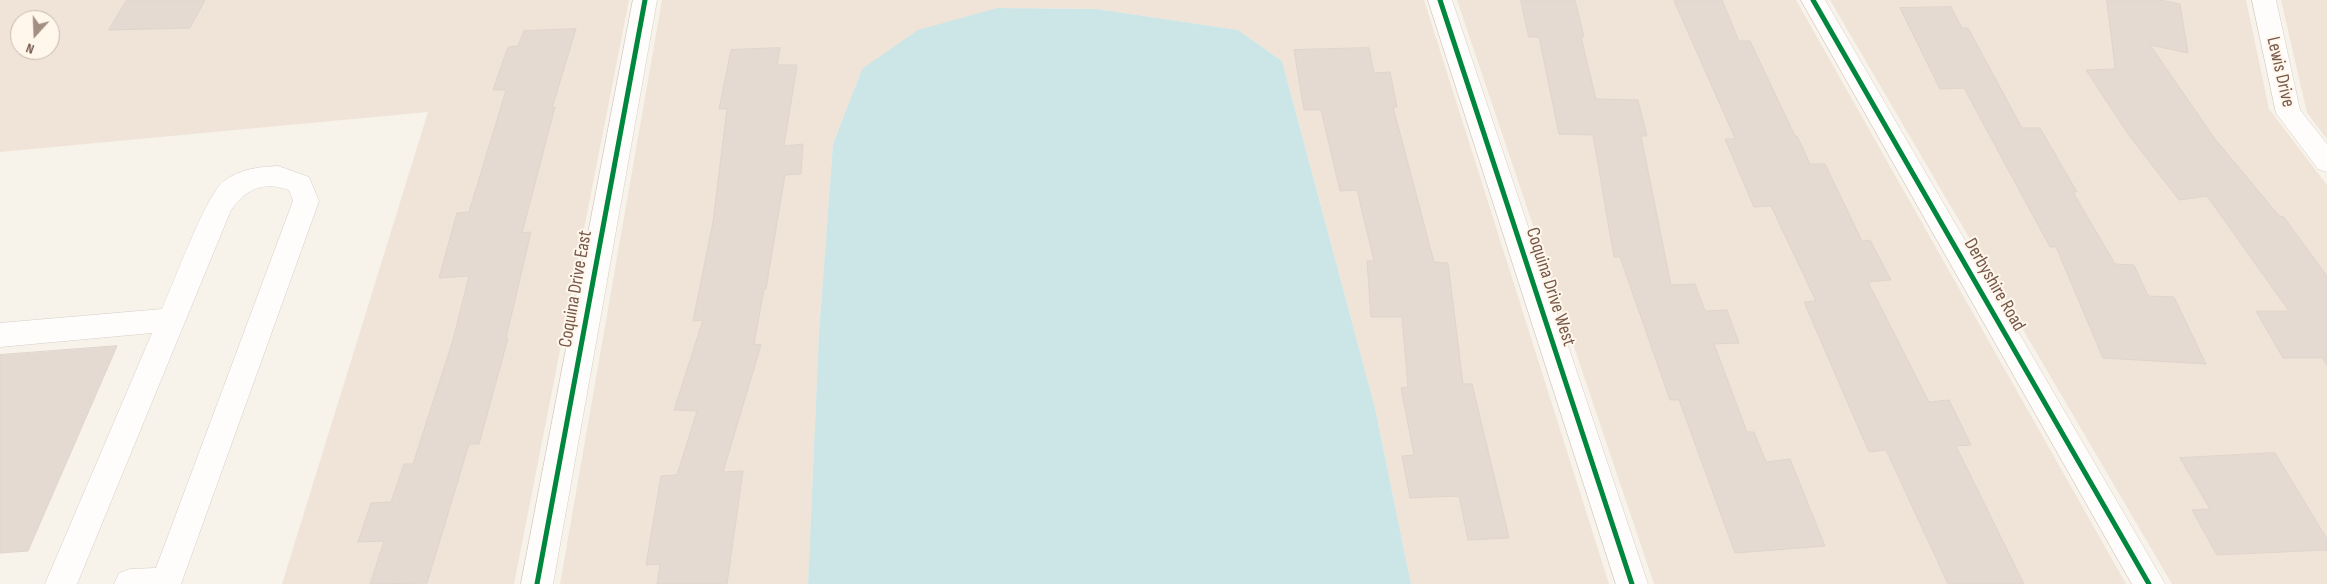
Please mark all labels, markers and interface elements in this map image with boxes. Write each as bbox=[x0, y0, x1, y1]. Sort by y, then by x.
north arrow bbox=[10, 10, 60, 60]
street label: Lewis Drive bbox=[2261, 35, 2299, 109]
text: N bbox=[24, 39, 36, 58]
street label: Coquina Drive West bbox=[1520, 225, 1580, 349]
street label: Coquina Drive East bbox=[554, 229, 598, 349]
street label: Derbyshire Road bbox=[1958, 235, 2030, 335]

